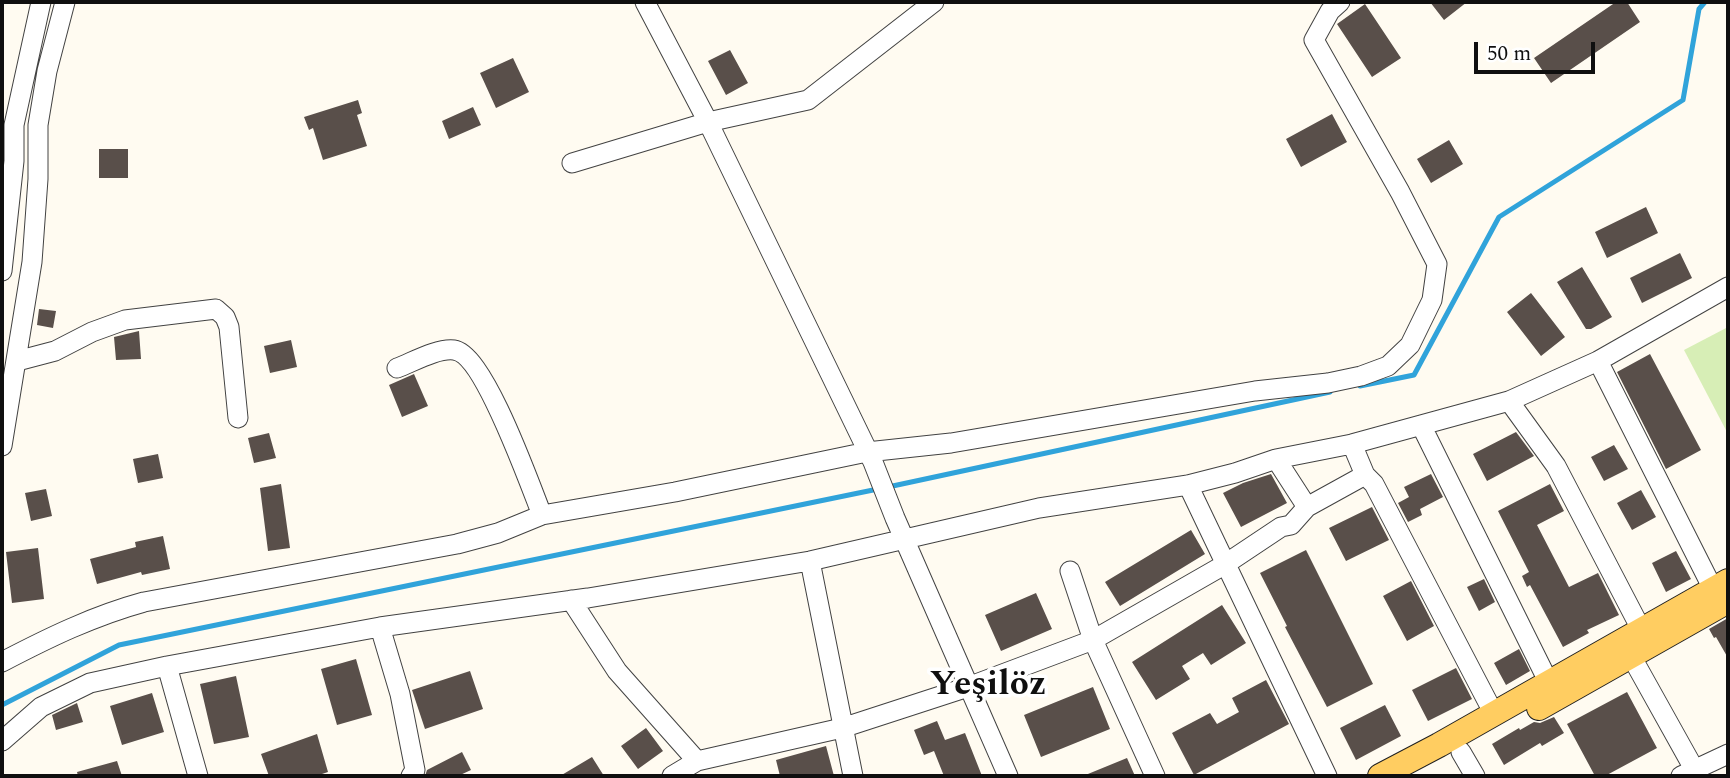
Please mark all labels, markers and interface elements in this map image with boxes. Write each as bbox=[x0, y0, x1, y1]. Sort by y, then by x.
scale bar bbox=[1478, 28, 1599, 72]
text: 50 m bbox=[1487, 38, 1531, 70]
district label: Yeşilöz bbox=[930, 666, 1046, 708]

